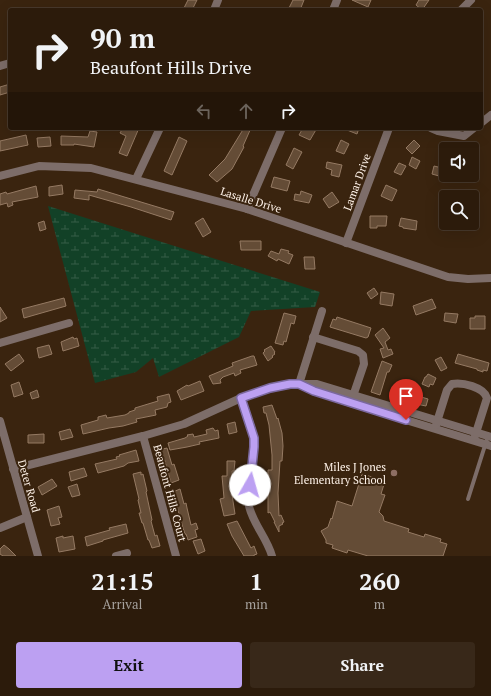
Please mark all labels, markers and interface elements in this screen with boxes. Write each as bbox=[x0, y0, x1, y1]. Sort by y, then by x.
text: 90 m bbox=[90, 19, 155, 56]
icon: right bbox=[24, 24, 76, 76]
text: Beaufont Hills Drive bbox=[90, 55, 252, 79]
icon: left bbox=[193, 100, 215, 122]
icon: ahead bbox=[235, 100, 257, 122]
icon: right bbox=[277, 100, 299, 122]
map controls bbox=[439, 142, 479, 230]
button: sound bbox=[439, 142, 479, 182]
street label: Lamar Drive bbox=[340, 151, 374, 212]
street label: Lasalle Drive bbox=[219, 184, 284, 216]
button: search bbox=[439, 190, 479, 230]
pin bbox=[389, 379, 423, 420]
icon: arrive bbox=[395, 385, 417, 407]
street label: Beaufont Hills Court bbox=[150, 443, 190, 543]
street label: Deter Road bbox=[15, 458, 43, 514]
place label: Miles J Jones Elementary School bbox=[294, 460, 386, 487]
position arrow bbox=[229, 464, 271, 506]
marker: Miles J Jones Elementary School bbox=[389, 468, 399, 478]
text: 21:15 bbox=[91, 565, 154, 597]
text: 1 bbox=[250, 565, 263, 597]
text: 260 bbox=[359, 565, 400, 597]
text: Arrival bbox=[103, 595, 142, 613]
text: min bbox=[245, 595, 268, 613]
text: m bbox=[374, 595, 385, 613]
button: Exit bbox=[16, 642, 242, 688]
button: Share bbox=[250, 642, 475, 688]

